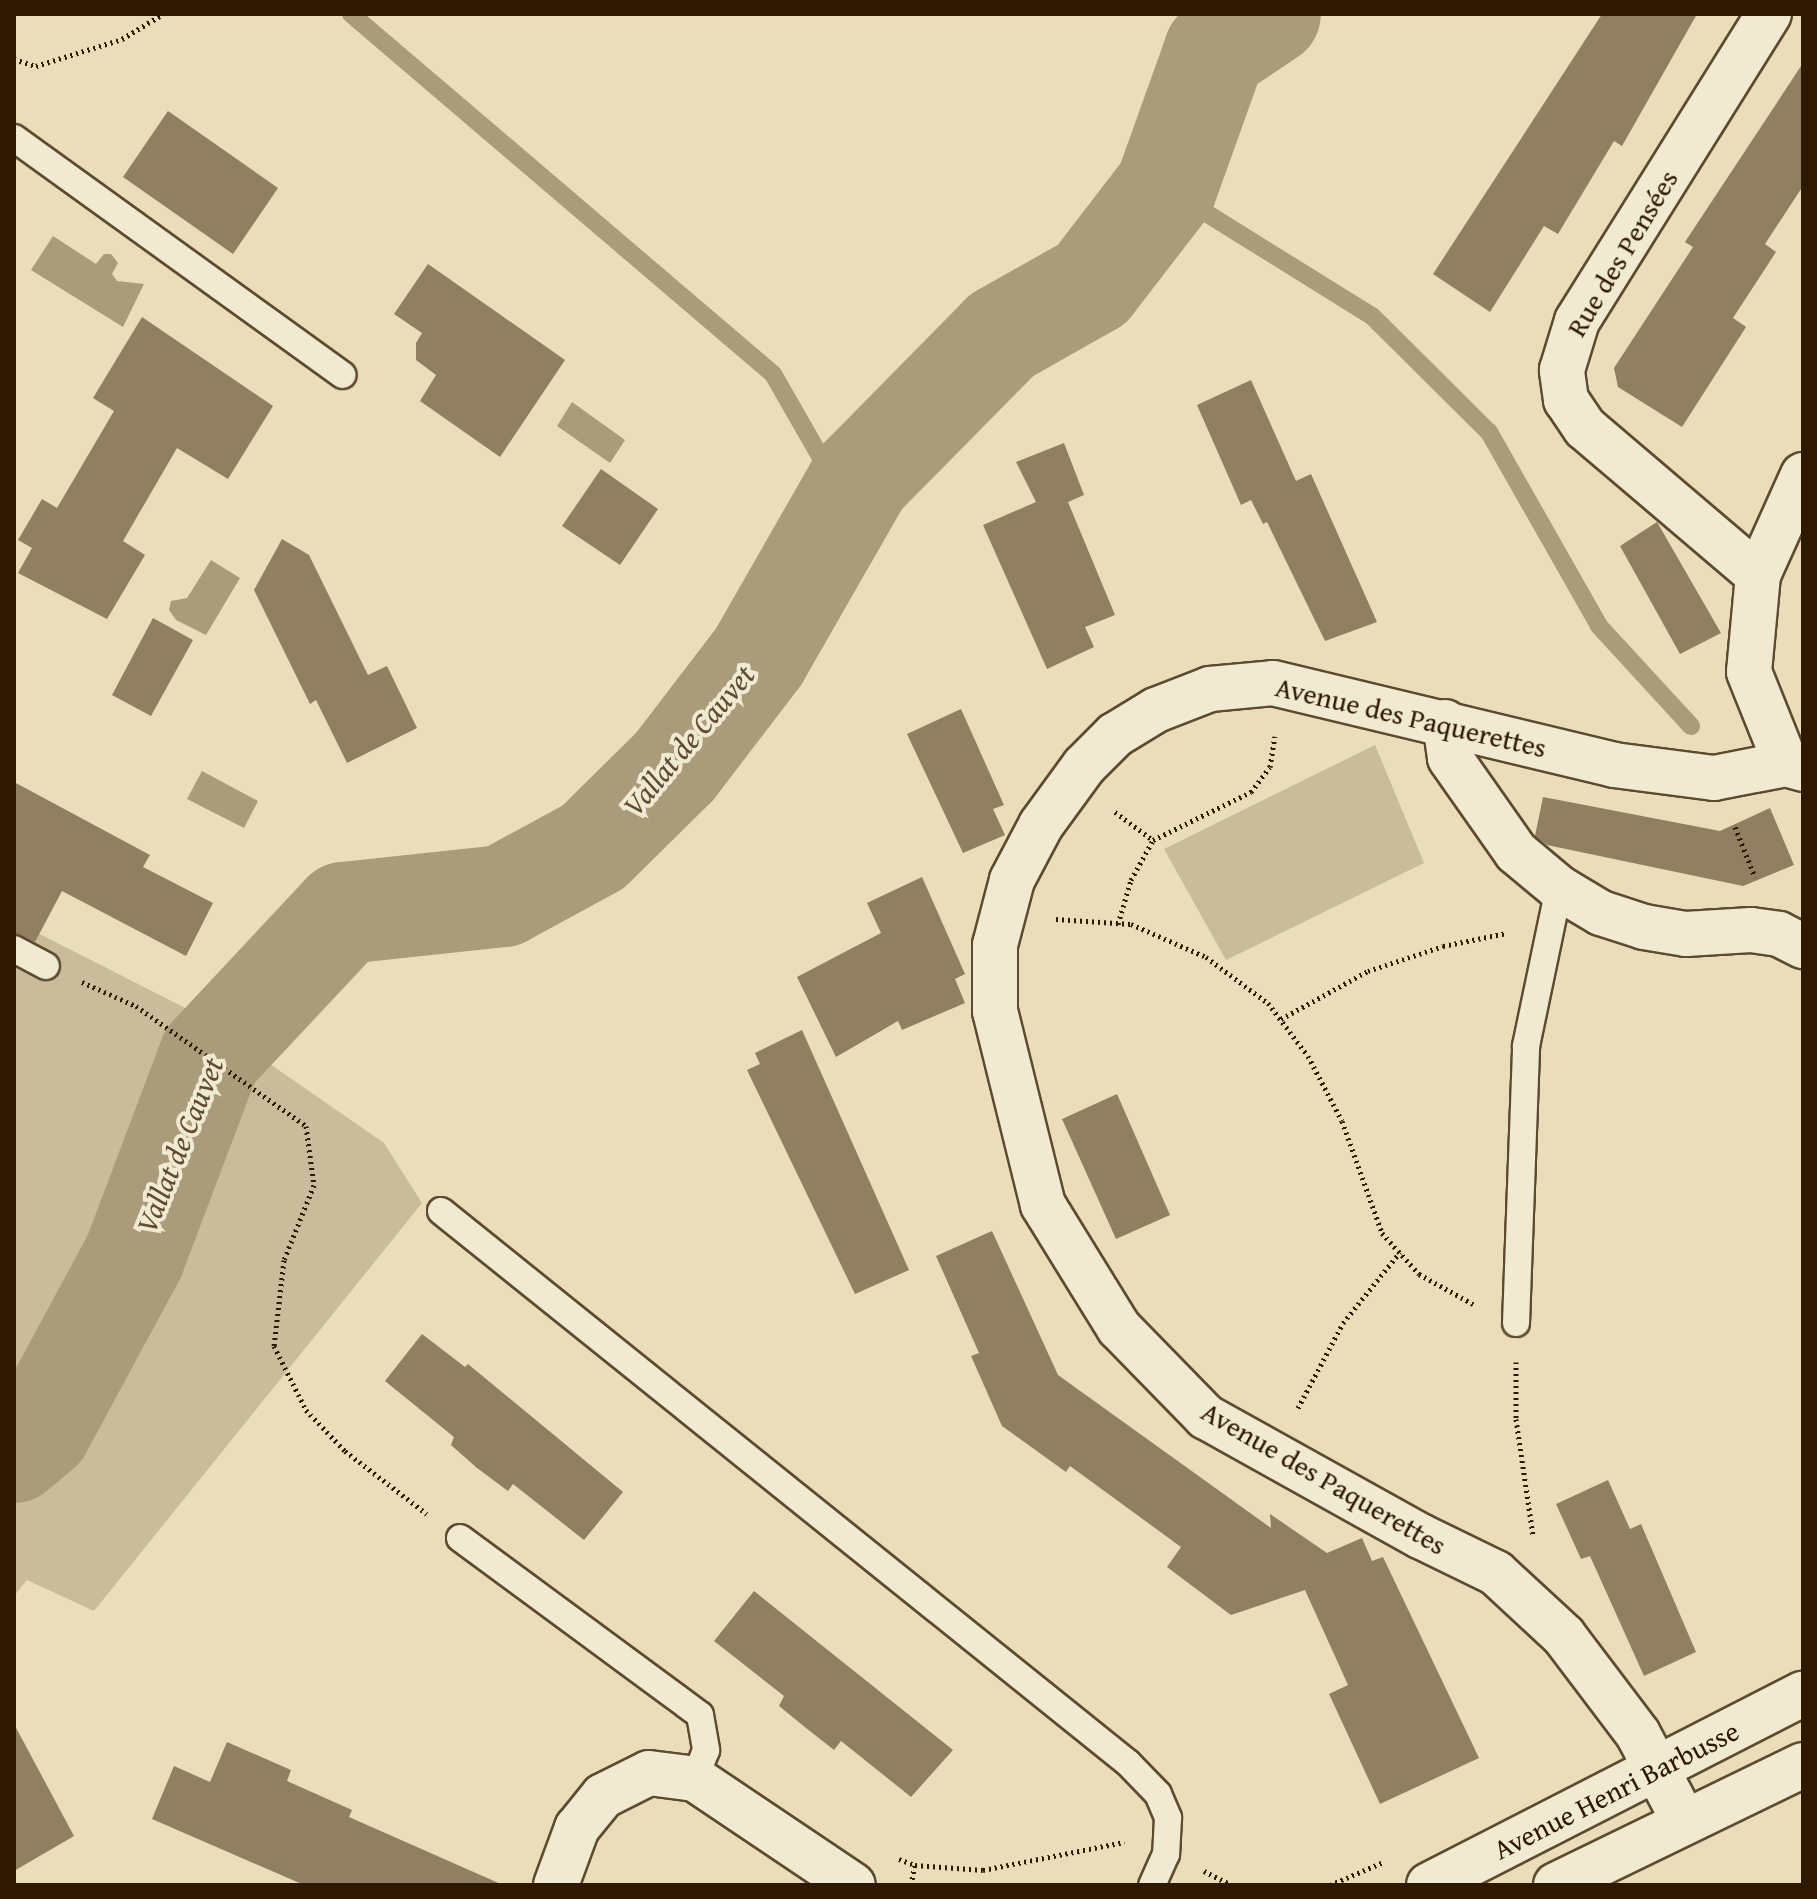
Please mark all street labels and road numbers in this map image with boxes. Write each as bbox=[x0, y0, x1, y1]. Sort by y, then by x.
street label: Rue des Pensées bbox=[1559, 164, 1685, 342]
street label: Avenue des Paquerettes bbox=[1272, 669, 1550, 765]
street label: Avenue des Paquerettes bbox=[1196, 1394, 1452, 1562]
street label: Avenue Henri Barbusse bbox=[1488, 1714, 1744, 1866]

